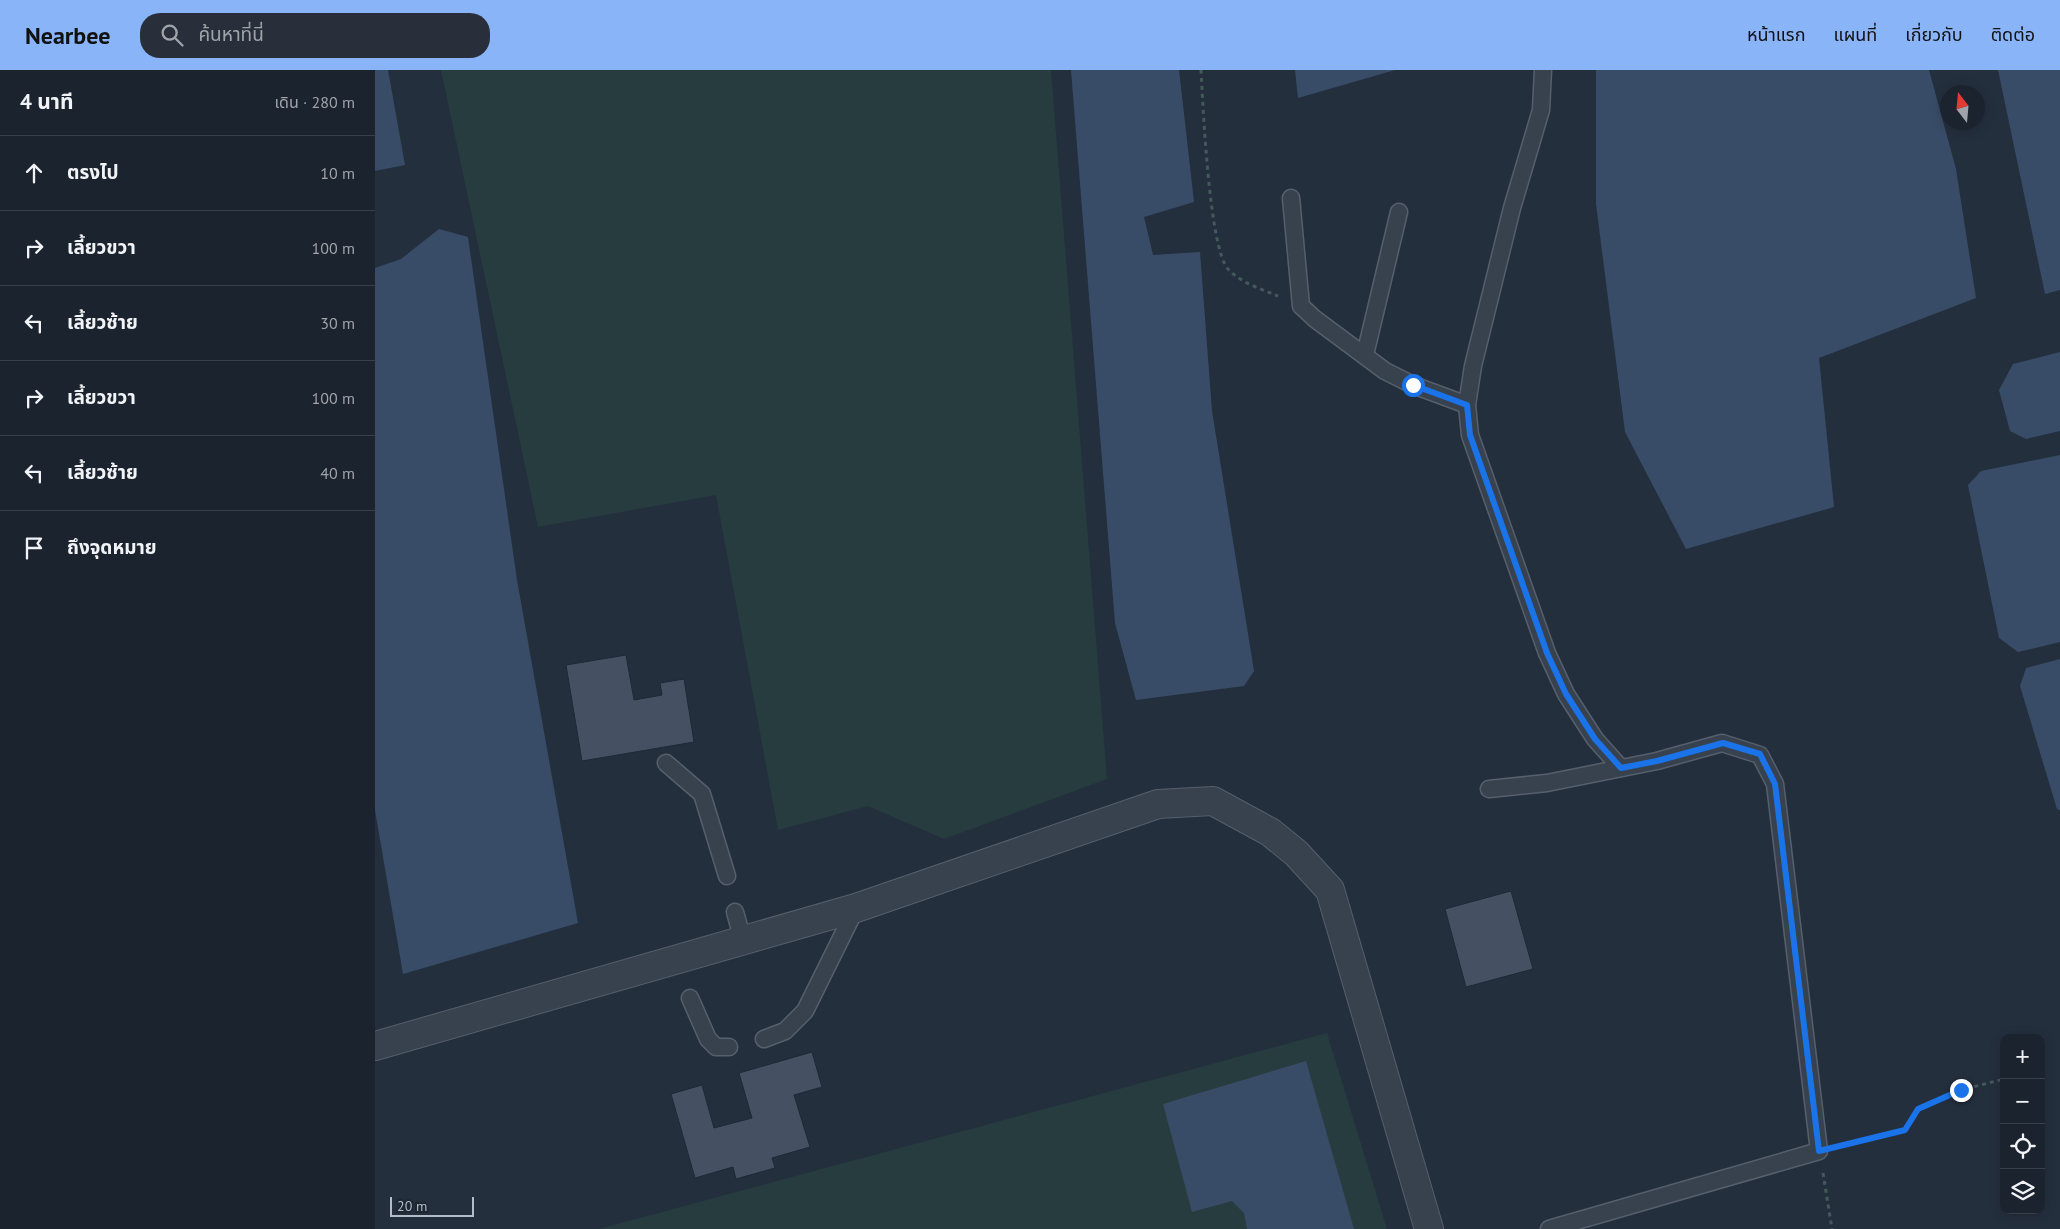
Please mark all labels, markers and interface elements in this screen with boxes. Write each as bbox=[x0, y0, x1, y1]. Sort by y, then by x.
search box bbox=[140, 13, 490, 58]
text: Nearbee bbox=[25, 20, 110, 51]
icon: search bbox=[158, 21, 186, 49]
text: ค้นหาที่นี่ bbox=[198, 22, 264, 46]
text: หน้าแรก bbox=[1747, 23, 1805, 46]
text: แผนที่ bbox=[1833, 23, 1877, 46]
text: เกี่ยวกับ bbox=[1905, 23, 1963, 46]
text: ติดต่อ bbox=[1991, 23, 2035, 46]
north arrow bbox=[1940, 85, 1985, 130]
text: 4 นาที bbox=[20, 88, 73, 115]
text: เดิน · 280 m bbox=[275, 92, 355, 112]
icon: ahead bbox=[20, 159, 48, 187]
text: ตรงไป bbox=[67, 160, 119, 184]
text: 10 m bbox=[320, 163, 355, 183]
icon: right bbox=[20, 234, 48, 262]
text: เลี้ยวขวา bbox=[67, 235, 136, 259]
text: 100 m bbox=[312, 238, 355, 258]
icon: left bbox=[20, 309, 48, 337]
text: เลี้ยวซ้าย bbox=[67, 310, 138, 334]
text: 30 m bbox=[320, 313, 355, 333]
route start bbox=[1402, 374, 1425, 397]
icon: right bbox=[20, 384, 48, 412]
text: เลี้ยวขวา bbox=[67, 385, 136, 409]
text: 100 m bbox=[312, 388, 355, 408]
icon: left bbox=[20, 459, 48, 487]
text: เลี้ยวซ้าย bbox=[67, 460, 138, 484]
text: 40 m bbox=[320, 463, 355, 483]
icon: arrive bbox=[20, 534, 48, 562]
text: ถึงจุดหมาย bbox=[67, 535, 157, 559]
map controls bbox=[2000, 1034, 2045, 1214]
button: + bbox=[2000, 1034, 2045, 1079]
route end bbox=[1950, 1079, 1973, 1102]
button: − bbox=[2000, 1079, 2045, 1124]
button: locate bbox=[2000, 1124, 2045, 1169]
button: layers bbox=[2000, 1169, 2045, 1214]
scale bar bbox=[390, 1194, 474, 1217]
text: 20 m bbox=[397, 1197, 427, 1215]

